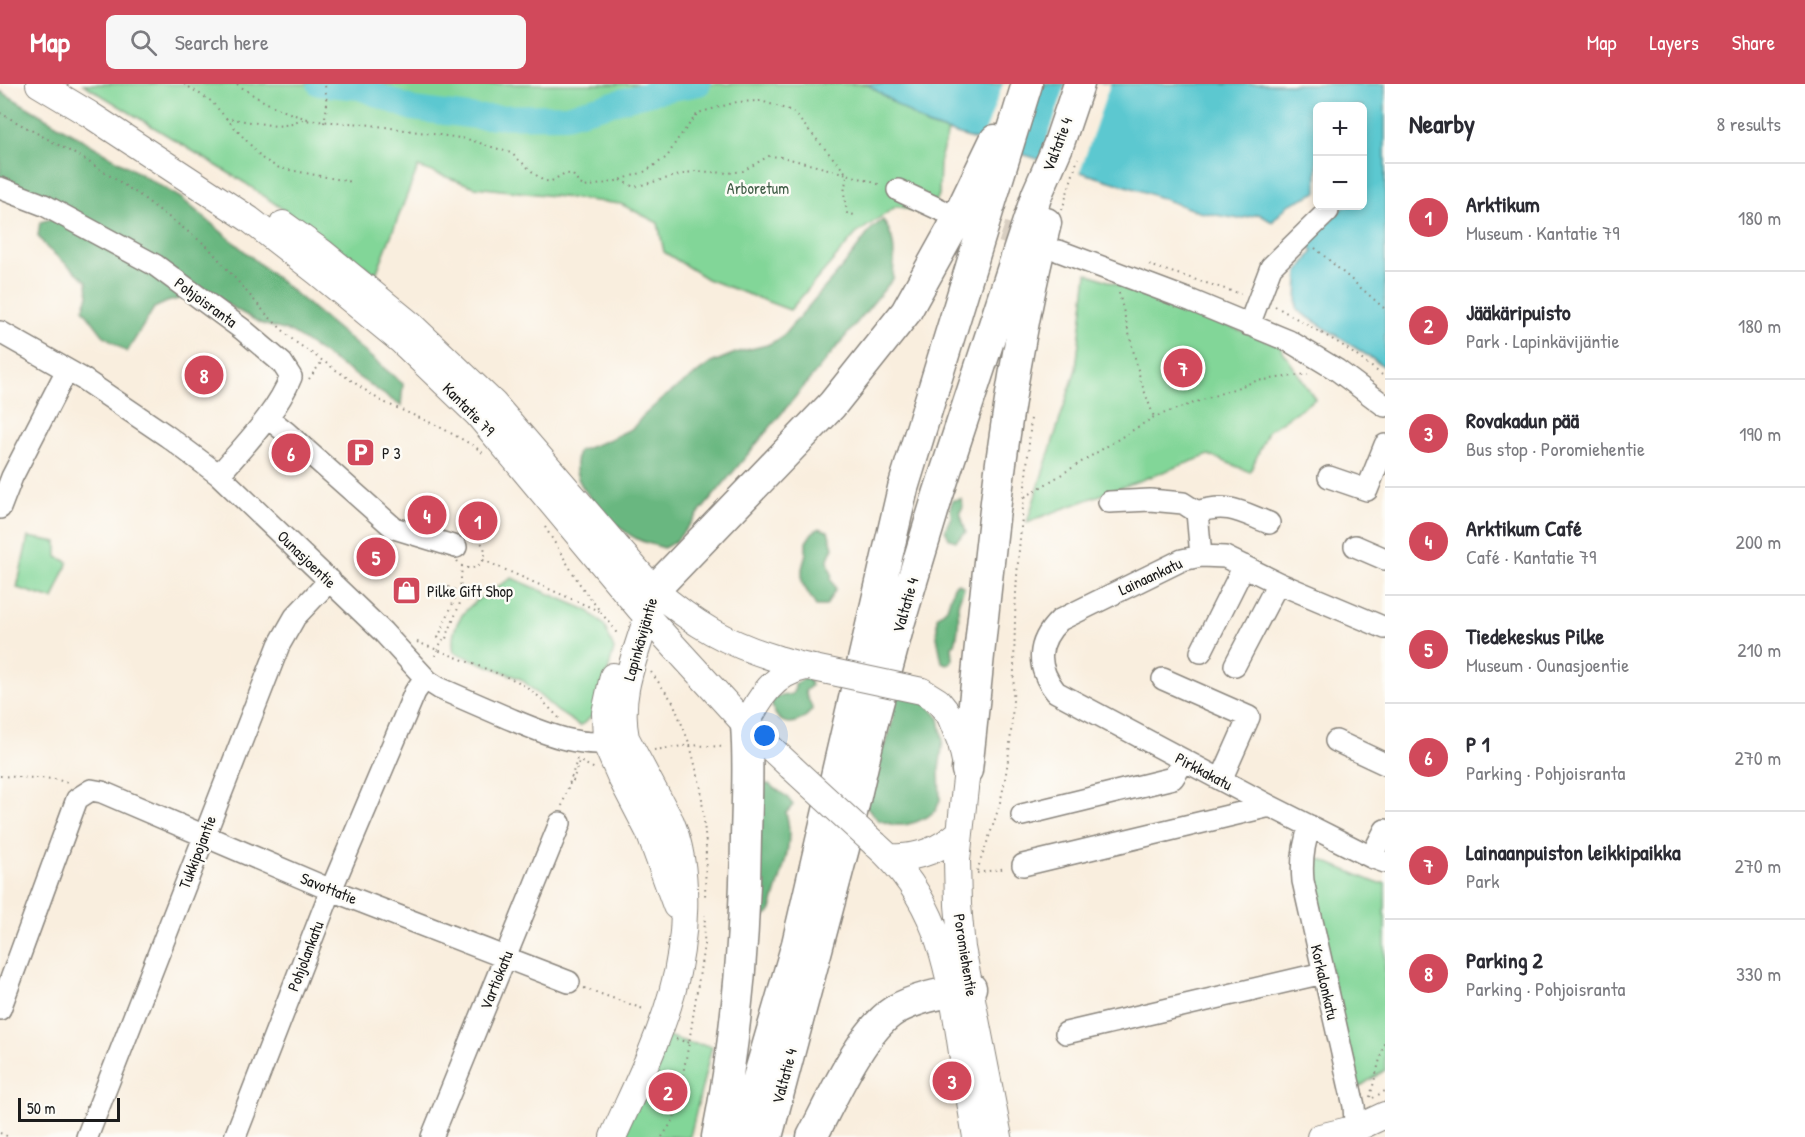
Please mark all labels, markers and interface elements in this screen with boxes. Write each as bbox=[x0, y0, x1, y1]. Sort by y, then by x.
search box bbox=[106, 15, 526, 69]
text: Map bbox=[30, 23, 70, 61]
icon: search bbox=[127, 26, 160, 59]
text: Search here bbox=[175, 27, 269, 57]
text: Map bbox=[1587, 28, 1616, 57]
text: Layers bbox=[1649, 28, 1699, 57]
text: Share bbox=[1732, 28, 1775, 57]
map controls bbox=[1313, 102, 1367, 210]
button: + bbox=[1313, 102, 1367, 156]
text: Nearby bbox=[1409, 106, 1475, 141]
text: 8 results bbox=[1716, 110, 1781, 137]
street label: Valtatie 4 bbox=[1037, 114, 1077, 174]
button: − bbox=[1313, 156, 1367, 210]
park label: Arboretum bbox=[727, 177, 789, 199]
text: Arktikum bbox=[1466, 189, 1540, 219]
text: 1 bbox=[1425, 204, 1432, 231]
text: 180 m bbox=[1738, 204, 1781, 231]
text: Museum · Kantatie 79 bbox=[1466, 219, 1620, 246]
street label: Pohjoisranta bbox=[170, 272, 242, 332]
text: Jääkäripuisto bbox=[1466, 297, 1571, 327]
text: 2 bbox=[1424, 312, 1433, 339]
text: 180 m bbox=[1738, 312, 1781, 339]
text: Park · Lapinkävijäntie bbox=[1466, 327, 1620, 354]
pin: 7 bbox=[1164, 346, 1202, 390]
pin: 8 bbox=[184, 352, 224, 398]
street label: Kantatie 79 bbox=[438, 377, 500, 441]
text: Rovakadun pää bbox=[1466, 405, 1579, 435]
text: 3 bbox=[1424, 420, 1433, 447]
text: 190 m bbox=[1739, 420, 1781, 447]
pin: 6 bbox=[272, 430, 310, 476]
text: Bus stop · Poromiehentie bbox=[1466, 435, 1645, 462]
parking icon: P 3 bbox=[345, 437, 377, 469]
place label: P 3 bbox=[382, 442, 401, 464]
pin: 4 bbox=[408, 492, 446, 538]
pin: 1 bbox=[458, 498, 498, 544]
text: Arktikum Café bbox=[1466, 513, 1582, 543]
street label: Ounasjoentie bbox=[273, 525, 342, 593]
text: 4 bbox=[1425, 528, 1432, 555]
text: 200 m bbox=[1736, 528, 1781, 555]
pin: 5 bbox=[356, 534, 395, 580]
text: Café · Kantatie 79 bbox=[1466, 543, 1596, 570]
street label: Lainaankatu bbox=[1115, 551, 1186, 600]
shop icon: Pilke Gift Shop bbox=[390, 575, 422, 607]
street label: Valtatie 4 bbox=[887, 575, 923, 635]
place label: Pilke Gift Shop bbox=[427, 580, 513, 602]
street label: Lapinkävijäntie bbox=[618, 594, 663, 683]
text: Tiedekeskus Pilke bbox=[1466, 621, 1604, 651]
text: 5 bbox=[1424, 636, 1433, 663]
text: 210 m bbox=[1737, 636, 1781, 663]
text: Museum · Ounasjoentie bbox=[1466, 651, 1629, 678]
your location bbox=[750, 721, 779, 750]
text: P 1 bbox=[1466, 729, 1490, 759]
text: 6 bbox=[1425, 744, 1432, 771]
text: 270 m bbox=[1735, 744, 1781, 771]
street label: Pirkkakatu bbox=[1172, 747, 1237, 796]
text: Parking · Pohjoisranta bbox=[1466, 759, 1625, 786]
street label: Tukkipojantie bbox=[173, 812, 221, 892]
text: Lainaanpuiston leikkipaikka bbox=[1466, 837, 1681, 867]
text: 7 bbox=[1424, 852, 1433, 879]
text: 270 m bbox=[1735, 852, 1781, 879]
street label: Savottatie bbox=[297, 867, 361, 910]
text: Park bbox=[1466, 867, 1499, 894]
street label: Poromiehentie bbox=[949, 912, 983, 999]
street label: Pohjolankatu bbox=[282, 917, 329, 994]
street label: Korkalonkatu bbox=[1306, 942, 1344, 1022]
text: Parking 2 bbox=[1466, 945, 1543, 975]
street label: Vartiokatu bbox=[474, 947, 518, 1013]
text: 8 bbox=[1424, 960, 1433, 987]
text: 330 m bbox=[1736, 960, 1781, 987]
text: Parking · Pohjoisranta bbox=[1466, 975, 1625, 1002]
street label: Valtatie 4 bbox=[766, 1046, 802, 1106]
pin: 3 bbox=[932, 1058, 972, 1104]
pin: 2 bbox=[648, 1070, 688, 1114]
scale bar bbox=[18, 1095, 120, 1122]
text: 50 m bbox=[27, 1097, 56, 1119]

